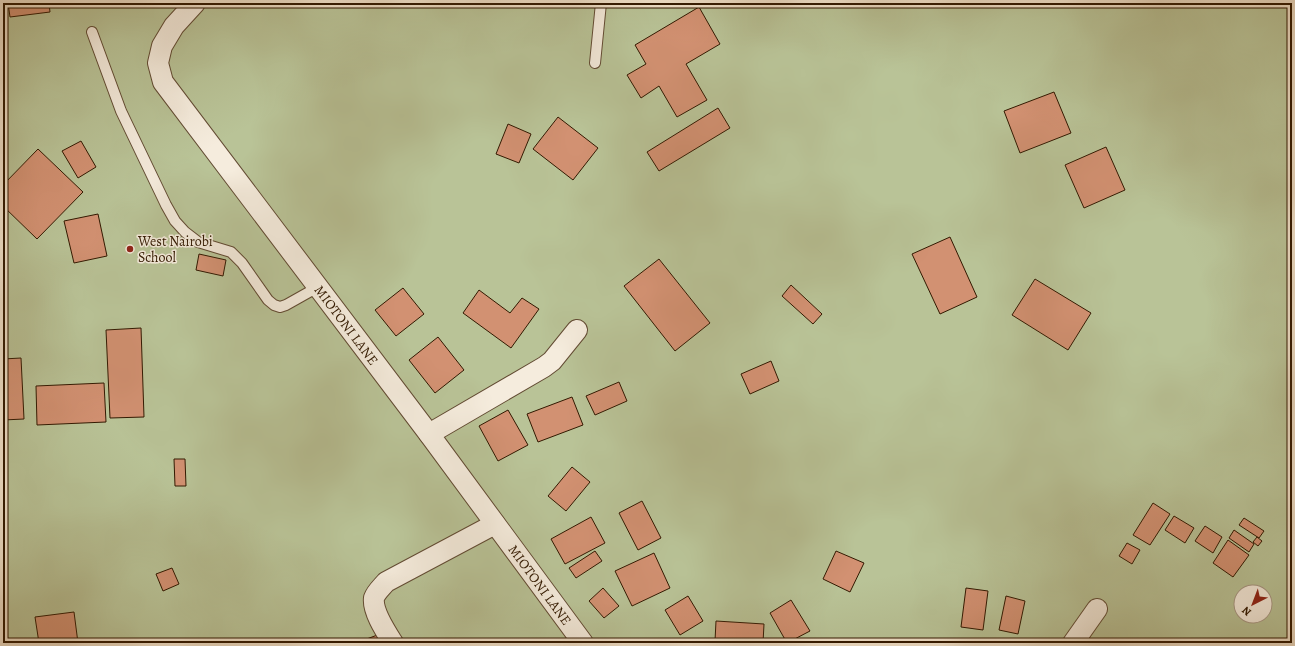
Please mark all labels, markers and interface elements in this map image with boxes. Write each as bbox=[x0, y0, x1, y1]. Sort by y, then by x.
place label: West Nairobi School bbox=[137, 232, 213, 267]
marker: West Nairobi School bbox=[125, 244, 135, 254]
street label: MIOTONI LANE bbox=[310, 281, 383, 369]
street label: MIOTONI LANE bbox=[504, 541, 576, 629]
north arrow bbox=[1233, 584, 1273, 624]
text: N bbox=[1239, 603, 1255, 619]

